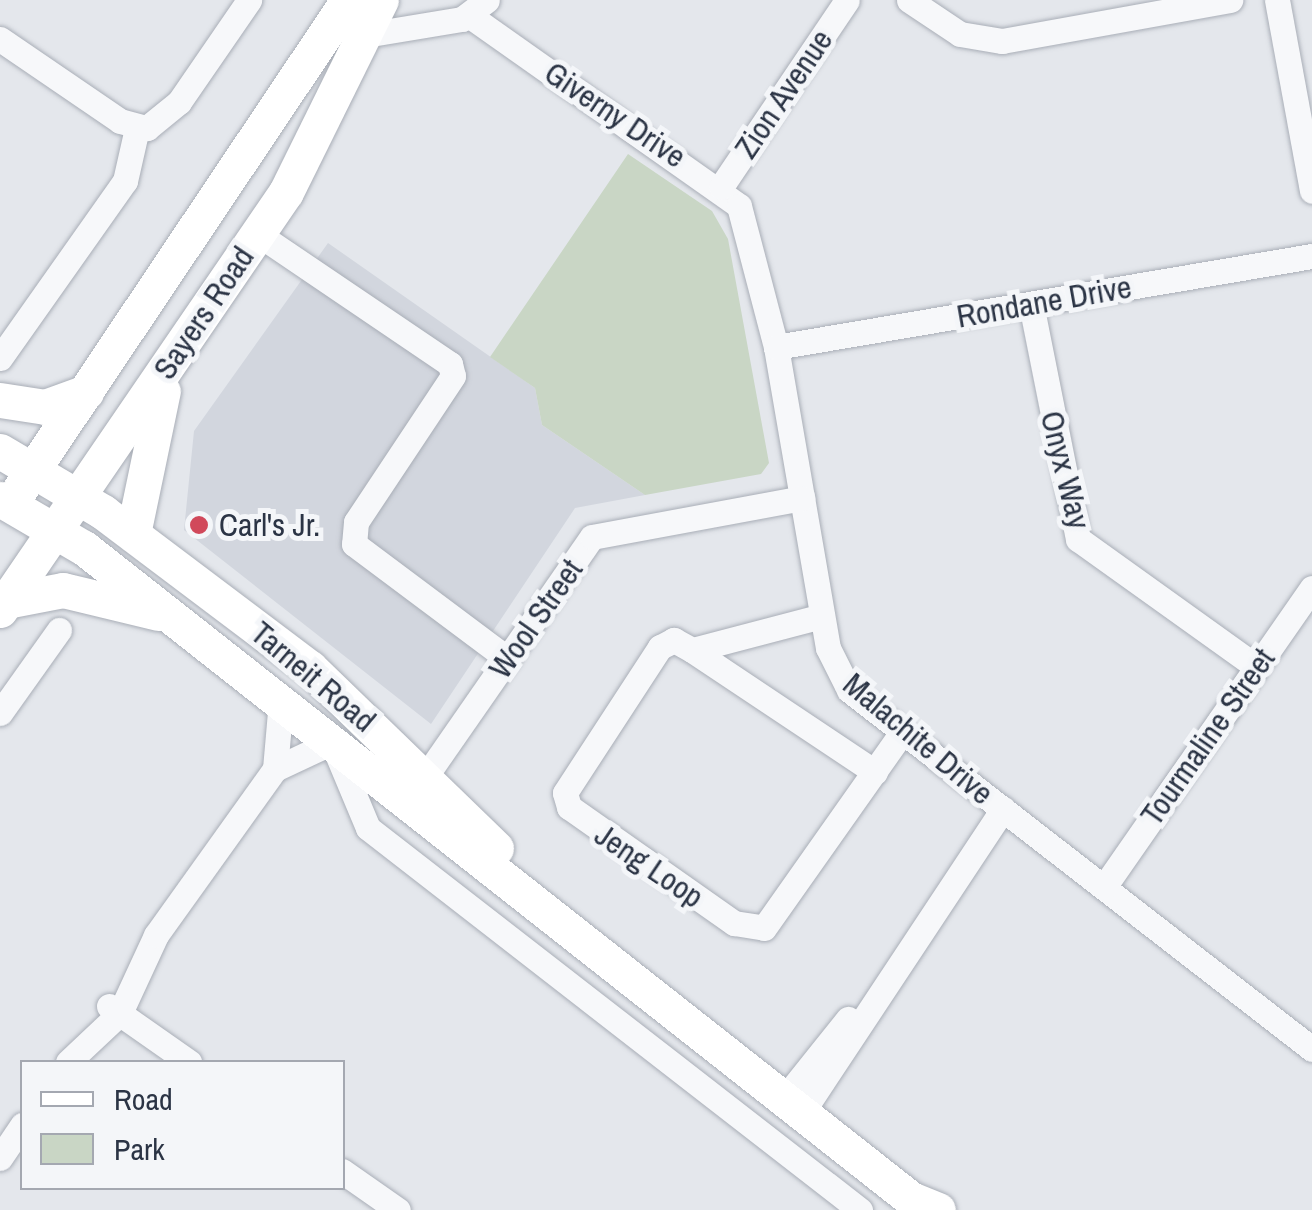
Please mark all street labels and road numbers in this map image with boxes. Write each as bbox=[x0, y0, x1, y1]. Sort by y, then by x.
street label: Zion Avenue bbox=[727, 22, 841, 166]
street label: Giverny Drive bbox=[537, 54, 693, 176]
street label: Sayers Road bbox=[146, 239, 262, 387]
street label: Rondane Drive bbox=[954, 268, 1134, 336]
street label: Onyx Way bbox=[1032, 407, 1098, 533]
street label: Wool Street bbox=[481, 552, 591, 686]
street label: Tarneit Road bbox=[243, 614, 383, 740]
street label: Tourmaline Street bbox=[1133, 641, 1283, 833]
street label: Malachite Drive bbox=[835, 665, 1001, 813]
street label: Jeng Loop bbox=[587, 816, 711, 916]

